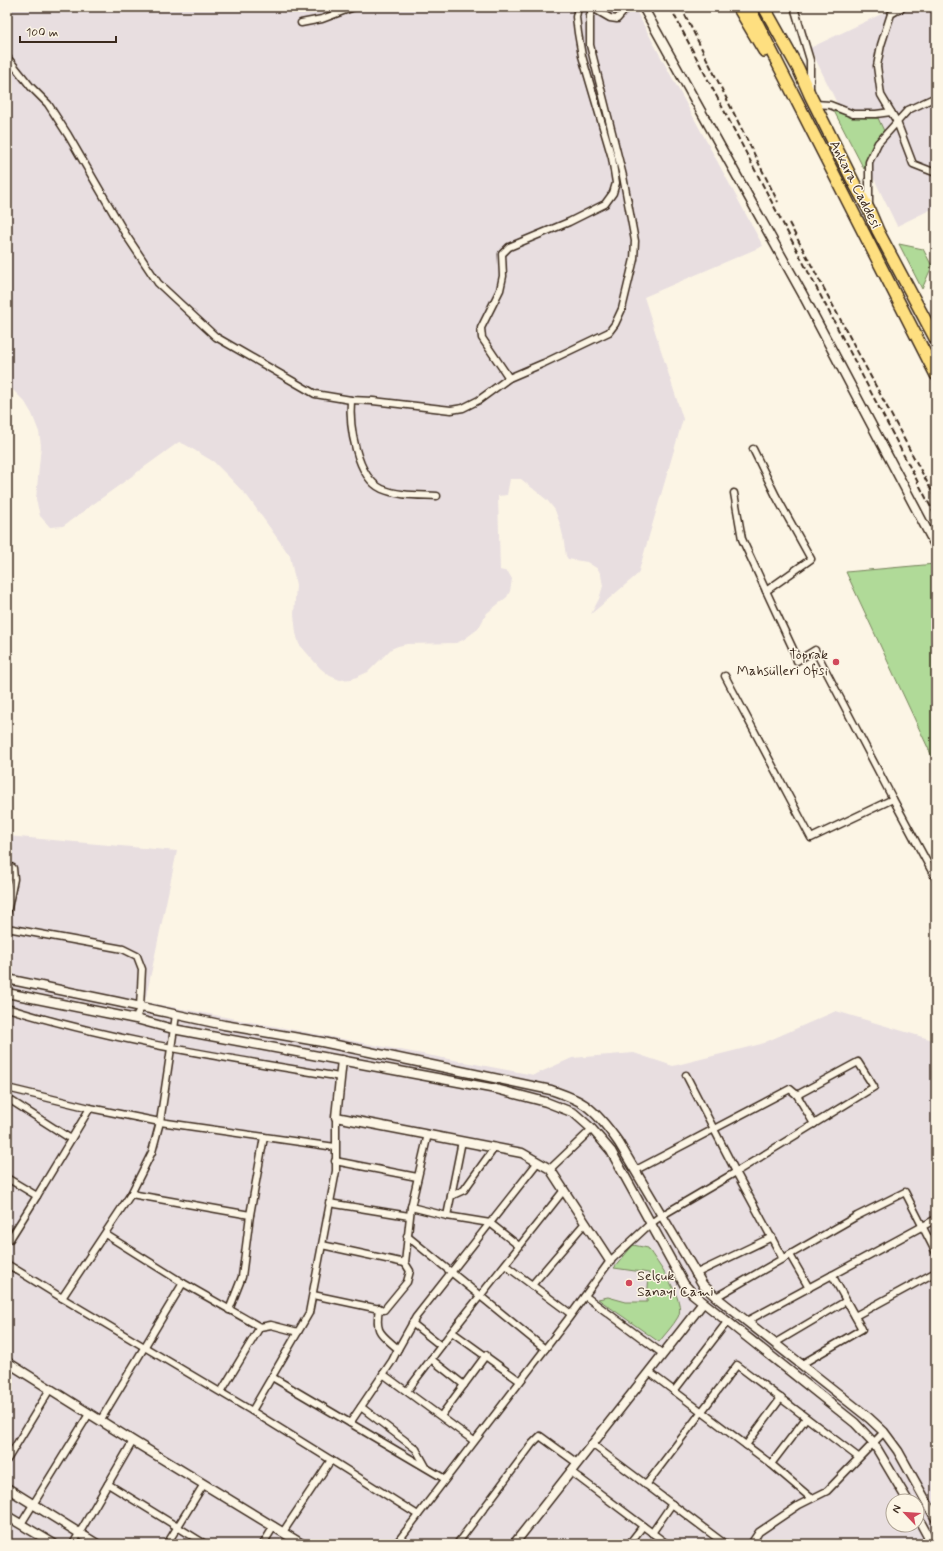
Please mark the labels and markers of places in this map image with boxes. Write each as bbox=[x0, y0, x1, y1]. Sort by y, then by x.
place label: Toprak Mahsülleri Ofisi bbox=[737, 646, 828, 680]
marker: Toprak Mahsülleri Ofisi bbox=[831, 657, 841, 667]
place label: Selçuk Sanayi Cami bbox=[637, 1267, 714, 1301]
marker: Selçuk Sanayi Cami bbox=[624, 1278, 634, 1288]

